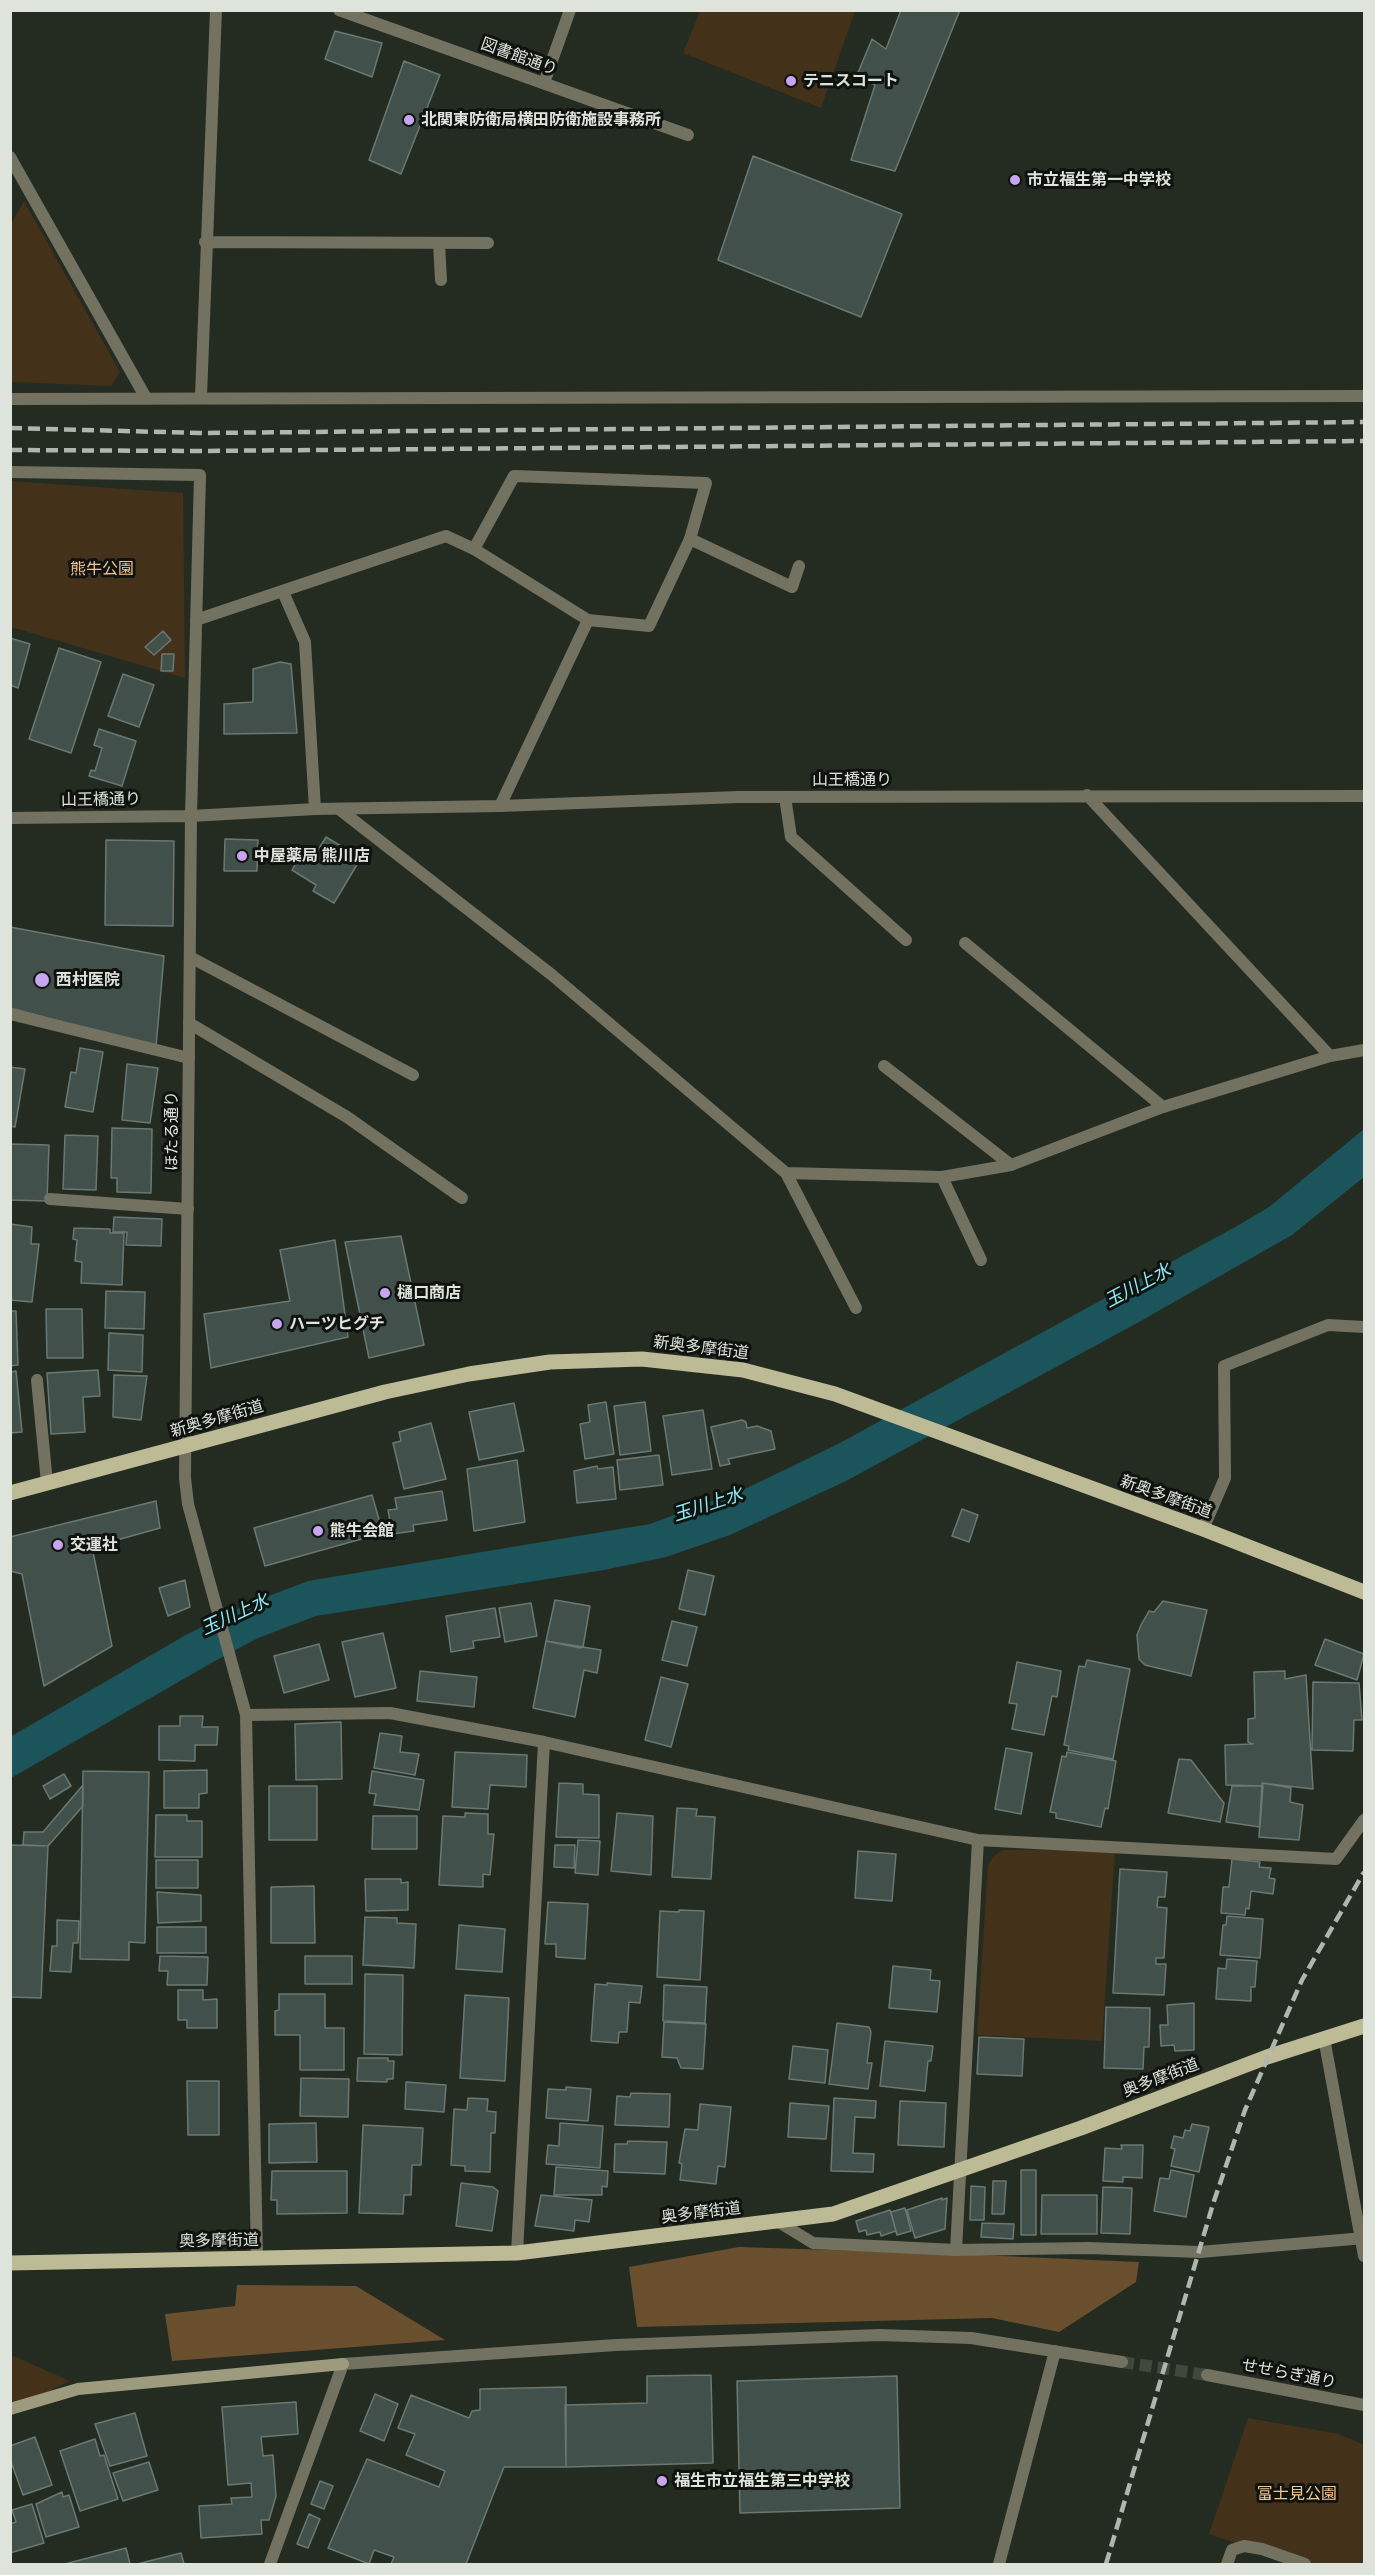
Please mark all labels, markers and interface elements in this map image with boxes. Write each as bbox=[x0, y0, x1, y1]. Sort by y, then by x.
street label: 図書館通り bbox=[478, 34, 560, 80]
place label: テニスコート bbox=[803, 71, 899, 91]
marker: テニスコート bbox=[784, 74, 798, 88]
place label: 北関東防衛局横田防衛施設事務所 bbox=[421, 110, 661, 130]
marker: 北関東防衛局横田防衛施設事務所 bbox=[402, 113, 416, 127]
place label: 市立福生第一中学校 bbox=[1027, 170, 1171, 190]
marker: 市立福生第一中学校 bbox=[1008, 173, 1022, 187]
park label: 熊牛公園 bbox=[70, 559, 134, 579]
street label: 山王橋通り bbox=[812, 770, 892, 790]
street label: 山王橋通り bbox=[61, 790, 141, 810]
place label: 中屋薬局 熊川店 bbox=[254, 846, 370, 866]
marker: 中屋薬局 熊川店 bbox=[235, 849, 249, 863]
place label: 西村医院 bbox=[56, 970, 120, 990]
marker: 西村医院 bbox=[33, 971, 51, 989]
street label: ほたる通り bbox=[162, 1091, 182, 1171]
water label: 玉川上水 bbox=[1101, 1260, 1175, 1312]
place label: 樋口商店 bbox=[397, 1283, 461, 1303]
marker: 樋口商店 bbox=[378, 1286, 392, 1300]
place label: ハーツヒグチ bbox=[289, 1314, 385, 1334]
marker: ハーツヒグチ bbox=[270, 1317, 284, 1331]
street label: 新奥多摩街道 bbox=[652, 1333, 750, 1363]
street label: 新奥多摩街道 bbox=[168, 1397, 266, 1441]
street label: 新奥多摩街道 bbox=[1118, 1472, 1214, 1522]
water label: 玉川上水 bbox=[670, 1484, 746, 1526]
place label: 熊牛会館 bbox=[330, 1521, 394, 1541]
marker: 熊牛会館 bbox=[311, 1524, 325, 1538]
place label: 交運社 bbox=[70, 1535, 118, 1555]
marker: 交運社 bbox=[51, 1538, 65, 1552]
water label: 玉川上水 bbox=[198, 1590, 272, 1640]
street label: 奥多摩街道 bbox=[1120, 2055, 1202, 2101]
street label: 奥多摩街道 bbox=[660, 2199, 742, 2227]
street label: 奥多摩街道 bbox=[179, 2231, 259, 2251]
street label: せせらぎ通り bbox=[1240, 2355, 1338, 2393]
place label: 福生市立福生第三中学校 bbox=[674, 2471, 850, 2491]
marker: 福生市立福生第三中学校 bbox=[655, 2474, 669, 2488]
park label: 富士見公園 bbox=[1257, 2484, 1337, 2504]

